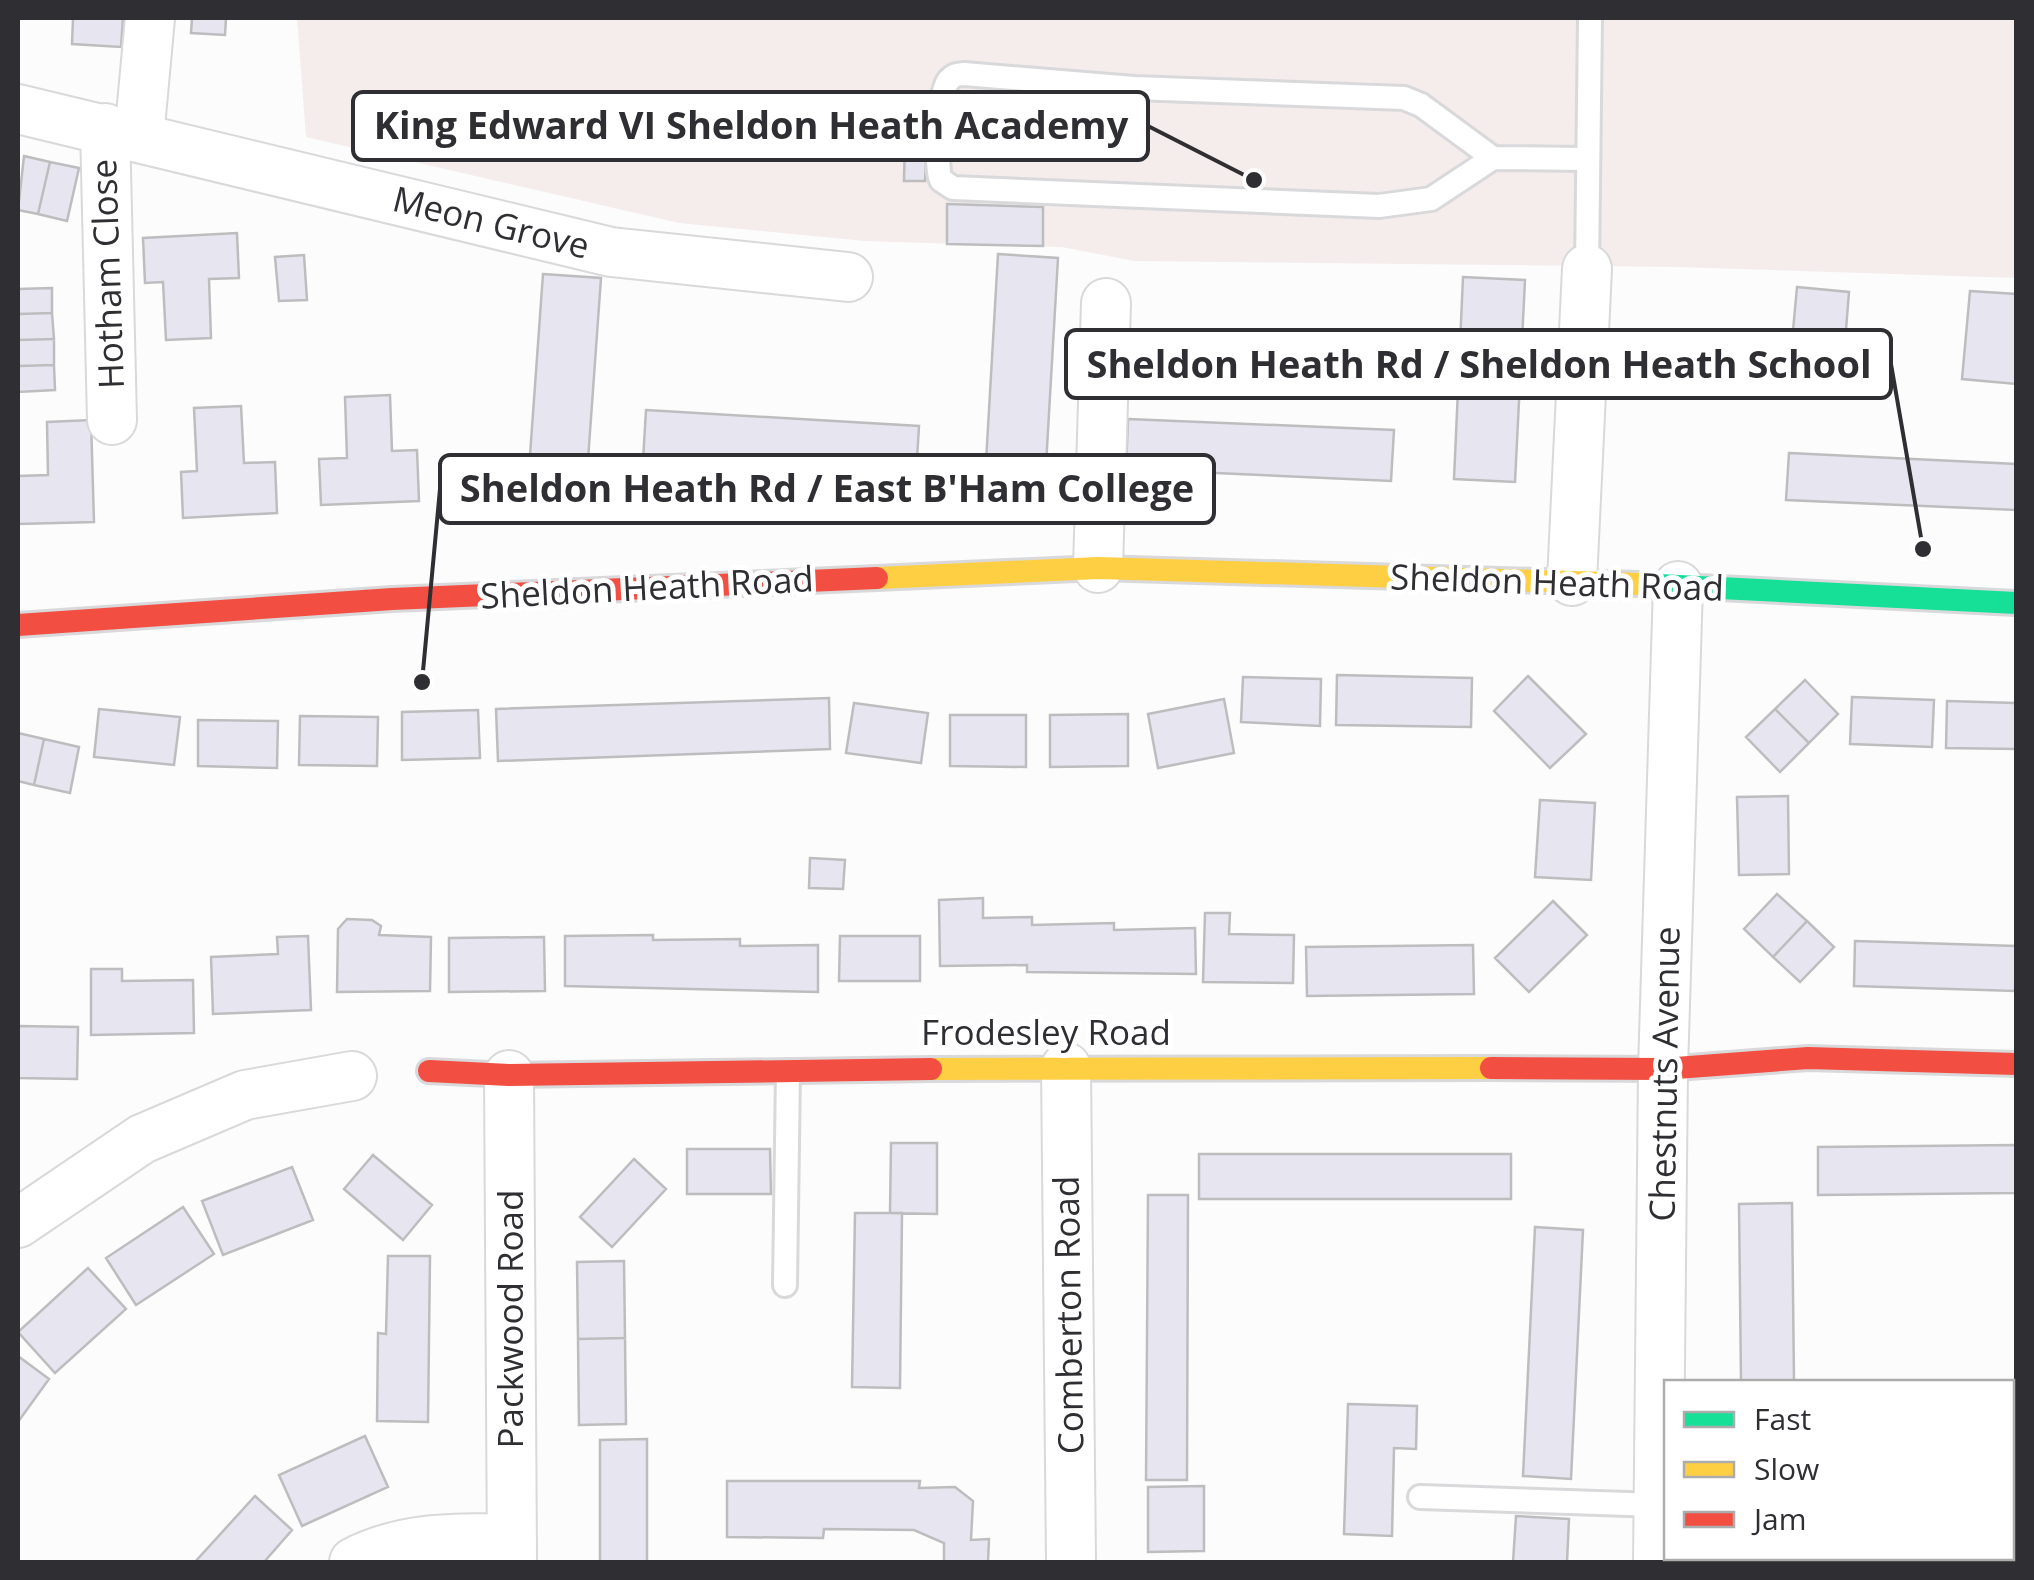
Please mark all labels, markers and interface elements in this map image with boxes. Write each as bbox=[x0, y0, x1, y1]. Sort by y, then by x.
callout: King Edward VI Sheldon Heath Academy bbox=[353, 92, 1148, 160]
text: King Edward VI Sheldon Heath Academy bbox=[374, 98, 1129, 150]
street label: Hotham Close bbox=[79, 158, 134, 390]
street label: Meon Grove bbox=[388, 174, 594, 269]
callout: Sheldon Heath Rd / Sheldon Heath School bbox=[1066, 330, 1891, 398]
text: Sheldon Heath Rd / Sheldon Heath School bbox=[1086, 337, 1872, 389]
callout: Sheldon Heath Rd / East B'Ham College bbox=[440, 455, 1214, 523]
text: Sheldon Heath Rd / East B'Ham College bbox=[460, 461, 1194, 513]
street label: Sheldon Heath Road bbox=[1390, 552, 1725, 611]
street label: Sheldon Heath Road bbox=[479, 554, 815, 619]
street label: Chestnuts Avenue bbox=[1637, 926, 1690, 1222]
street label: Frodesley Road bbox=[921, 1008, 1171, 1055]
street label: Comberton Road bbox=[1042, 1175, 1093, 1455]
street label: Packwood Road bbox=[486, 1190, 533, 1448]
legend bbox=[1664, 1380, 2014, 1560]
text: Fast bbox=[1754, 1398, 1811, 1439]
text: Slow bbox=[1754, 1448, 1819, 1489]
text: Jam bbox=[1751, 1498, 1807, 1539]

